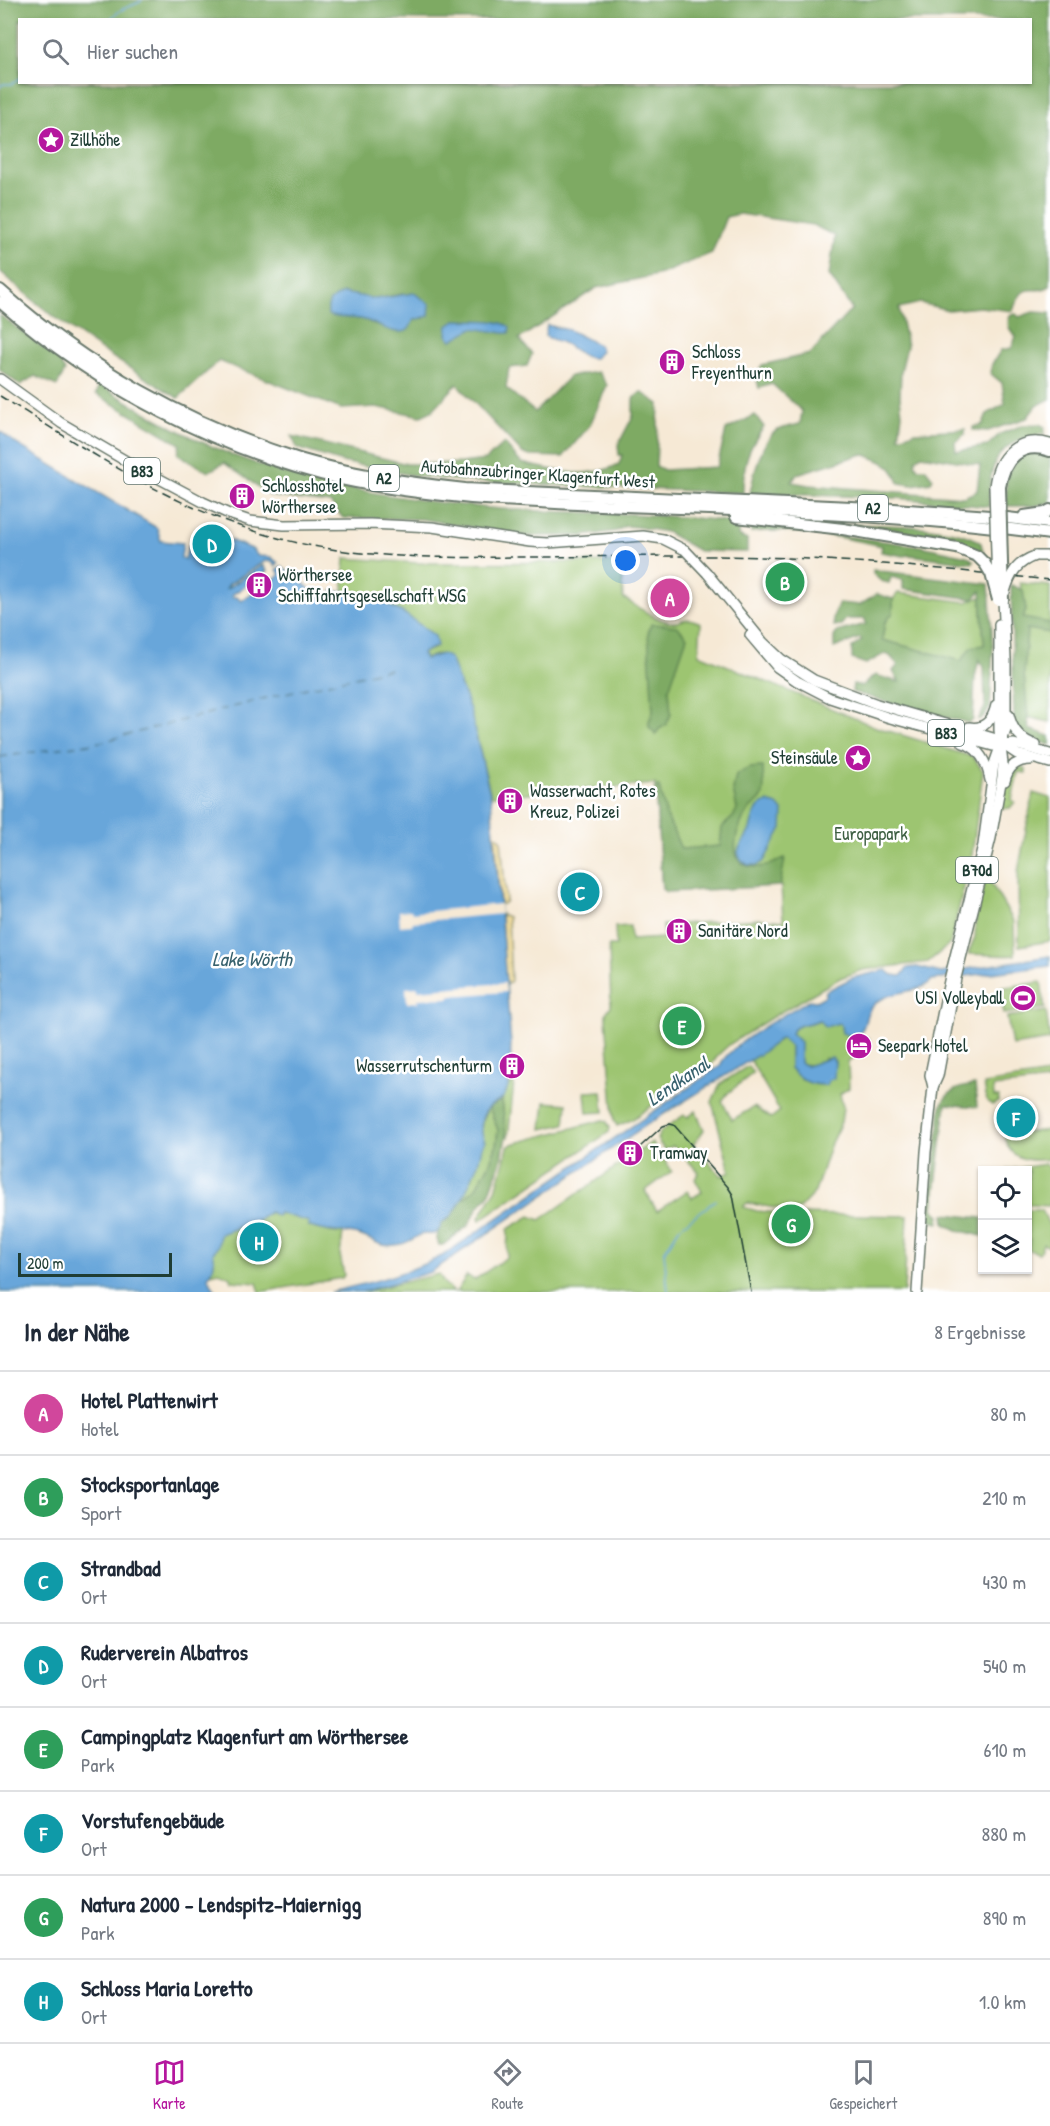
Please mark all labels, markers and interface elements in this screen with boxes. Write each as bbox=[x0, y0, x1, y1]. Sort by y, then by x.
search box bbox=[18, 18, 1032, 84]
icon: search bbox=[39, 35, 72, 68]
text: Hier suchen bbox=[87, 36, 178, 66]
place icon: Zillhöhe bbox=[36, 125, 66, 155]
place label: Zillhöhe bbox=[70, 127, 120, 152]
place label: Schloss Freyenthurn bbox=[691, 339, 772, 385]
building icon: Schloss Freyenthurn bbox=[657, 347, 687, 377]
street label: Autobahnzubringer Klagenfurt West bbox=[420, 453, 656, 494]
road number: B83 bbox=[124, 458, 160, 484]
road number: A2 bbox=[369, 465, 399, 491]
place label: Schlosshotel Wörthersee bbox=[262, 473, 344, 519]
building icon: Schlosshotel Wörthersee bbox=[227, 481, 257, 511]
road number: A2 bbox=[858, 495, 888, 521]
pin: D bbox=[192, 522, 232, 566]
your location bbox=[611, 546, 640, 575]
pin: B bbox=[766, 560, 804, 604]
place label: Wörthersee Schifffahrtsgesellschaft WSG bbox=[278, 562, 466, 608]
building icon: Wörthersee Schifffahrtsgesellschaft WSG bbox=[244, 570, 274, 600]
pin: A bbox=[650, 576, 690, 620]
road number: B83 bbox=[928, 720, 964, 746]
place icon: Steinsäule bbox=[843, 743, 873, 773]
place label: Steinsäule bbox=[771, 745, 838, 770]
place label: Wasserwacht, Rotes Kreuz, Polizei bbox=[530, 778, 656, 824]
building icon: Wasserwacht, Rotes Kreuz, Polizei bbox=[495, 786, 525, 816]
park label: Europapark bbox=[834, 821, 908, 846]
road number: B70d bbox=[956, 857, 998, 883]
pin: C bbox=[560, 870, 600, 914]
building icon: Sanitäre Nord bbox=[664, 916, 694, 946]
place label: Sanitäre Nord bbox=[698, 918, 788, 943]
water label: Lake Wörth bbox=[212, 945, 293, 972]
sports icon: USI Volleyball bbox=[1008, 983, 1038, 1013]
place label: USI Volleyball bbox=[915, 985, 1004, 1010]
pin: E bbox=[662, 1004, 702, 1048]
hotel icon: Seepark Hotel bbox=[844, 1031, 874, 1061]
place label: Seepark Hotel bbox=[878, 1033, 968, 1058]
water label: Lendkanal bbox=[641, 1049, 716, 1112]
building icon: Wasserrutschenturm bbox=[497, 1051, 527, 1081]
place label: Wasserrutschenturm bbox=[356, 1053, 492, 1078]
pin: F bbox=[996, 1096, 1036, 1140]
building icon: Tramway bbox=[615, 1138, 645, 1168]
place label: Tramway bbox=[650, 1140, 708, 1165]
map controls bbox=[978, 1166, 1032, 1274]
button: locate bbox=[978, 1166, 1032, 1220]
pin: G bbox=[772, 1202, 810, 1246]
pin: H bbox=[240, 1220, 278, 1264]
button: layers bbox=[978, 1220, 1032, 1274]
scale bar bbox=[18, 1250, 172, 1278]
text: 200 m bbox=[27, 1252, 63, 1274]
text: In der Nähe bbox=[24, 1314, 130, 1349]
text: 8 Ergebnisse bbox=[934, 1318, 1026, 1345]
text: Hotel Plattenwirt bbox=[81, 1385, 217, 1415]
text: A bbox=[39, 1400, 48, 1427]
text: 80 m bbox=[990, 1400, 1026, 1427]
text: Hotel bbox=[81, 1415, 119, 1442]
text: Stocksportanlage bbox=[81, 1469, 220, 1499]
text: B bbox=[38, 1484, 49, 1511]
text: 210 m bbox=[982, 1484, 1026, 1511]
text: Sport bbox=[81, 1499, 121, 1526]
text: Strandbad bbox=[81, 1553, 161, 1583]
text: C bbox=[38, 1568, 49, 1595]
text: 430 m bbox=[982, 1568, 1026, 1595]
text: Ort bbox=[81, 1583, 107, 1610]
text: Ruderverein Albatros bbox=[81, 1637, 248, 1667]
text: D bbox=[39, 1652, 48, 1679]
text: 540 m bbox=[983, 1652, 1026, 1679]
text: Ort bbox=[81, 1667, 107, 1694]
text: Campingplatz Klagenfurt am Wörthersee bbox=[81, 1721, 408, 1751]
text: E bbox=[39, 1736, 48, 1763]
text: 610 m bbox=[984, 1736, 1026, 1763]
text: Park bbox=[81, 1751, 114, 1778]
text: Vorstufengebäude bbox=[81, 1805, 225, 1835]
text: F bbox=[40, 1820, 47, 1847]
text: 880 m bbox=[982, 1820, 1026, 1847]
text: Ort bbox=[81, 1835, 107, 1862]
text: Natura 2000 - Lendspitz-Maiernigg bbox=[81, 1889, 361, 1919]
text: G bbox=[39, 1904, 48, 1931]
text: 890 m bbox=[983, 1904, 1026, 1931]
text: Park bbox=[81, 1919, 114, 1946]
text: Schloss Maria Loretto bbox=[81, 1973, 253, 2003]
text: H bbox=[39, 1988, 48, 2015]
text: 1.0 km bbox=[979, 1988, 1026, 2015]
text: Ort bbox=[81, 2003, 107, 2030]
tab: Karte bbox=[153, 2056, 186, 2114]
tab: Route bbox=[491, 2056, 524, 2114]
tab: Gespeichert bbox=[829, 2056, 897, 2114]

